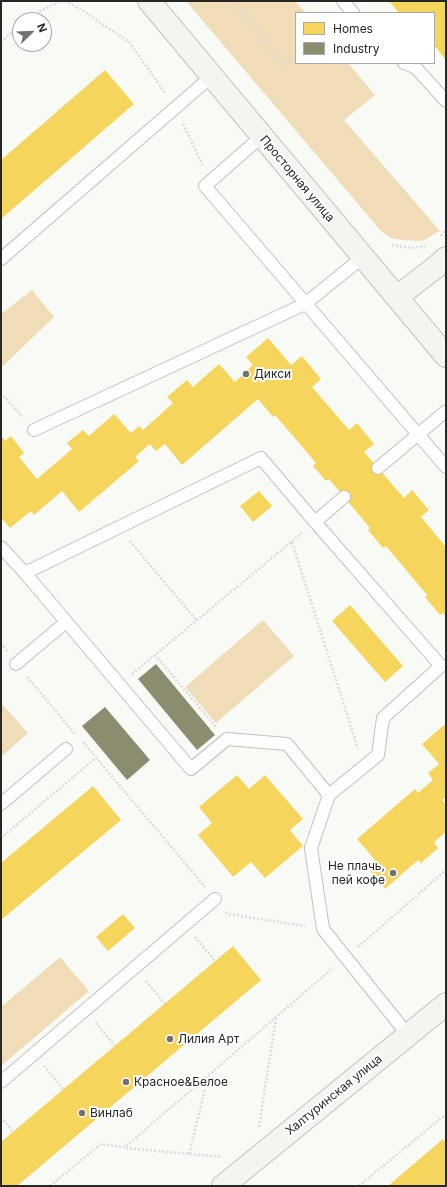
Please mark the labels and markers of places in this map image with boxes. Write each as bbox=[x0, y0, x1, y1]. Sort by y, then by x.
place label: Дикси bbox=[254, 367, 291, 381]
marker: Дикси bbox=[241, 369, 251, 379]
place label: Не плачь, пей кофе bbox=[328, 859, 385, 887]
marker: Не плачь, пей кофе bbox=[388, 868, 398, 878]
place label: Лилия Арт bbox=[178, 1032, 239, 1046]
marker: Лилия Арт bbox=[165, 1034, 175, 1044]
place label: Красное&Белое bbox=[134, 1075, 228, 1089]
marker: Красное&Белое bbox=[121, 1077, 131, 1087]
place label: Винлаб bbox=[90, 1106, 133, 1120]
marker: Винлаб bbox=[77, 1108, 87, 1118]

